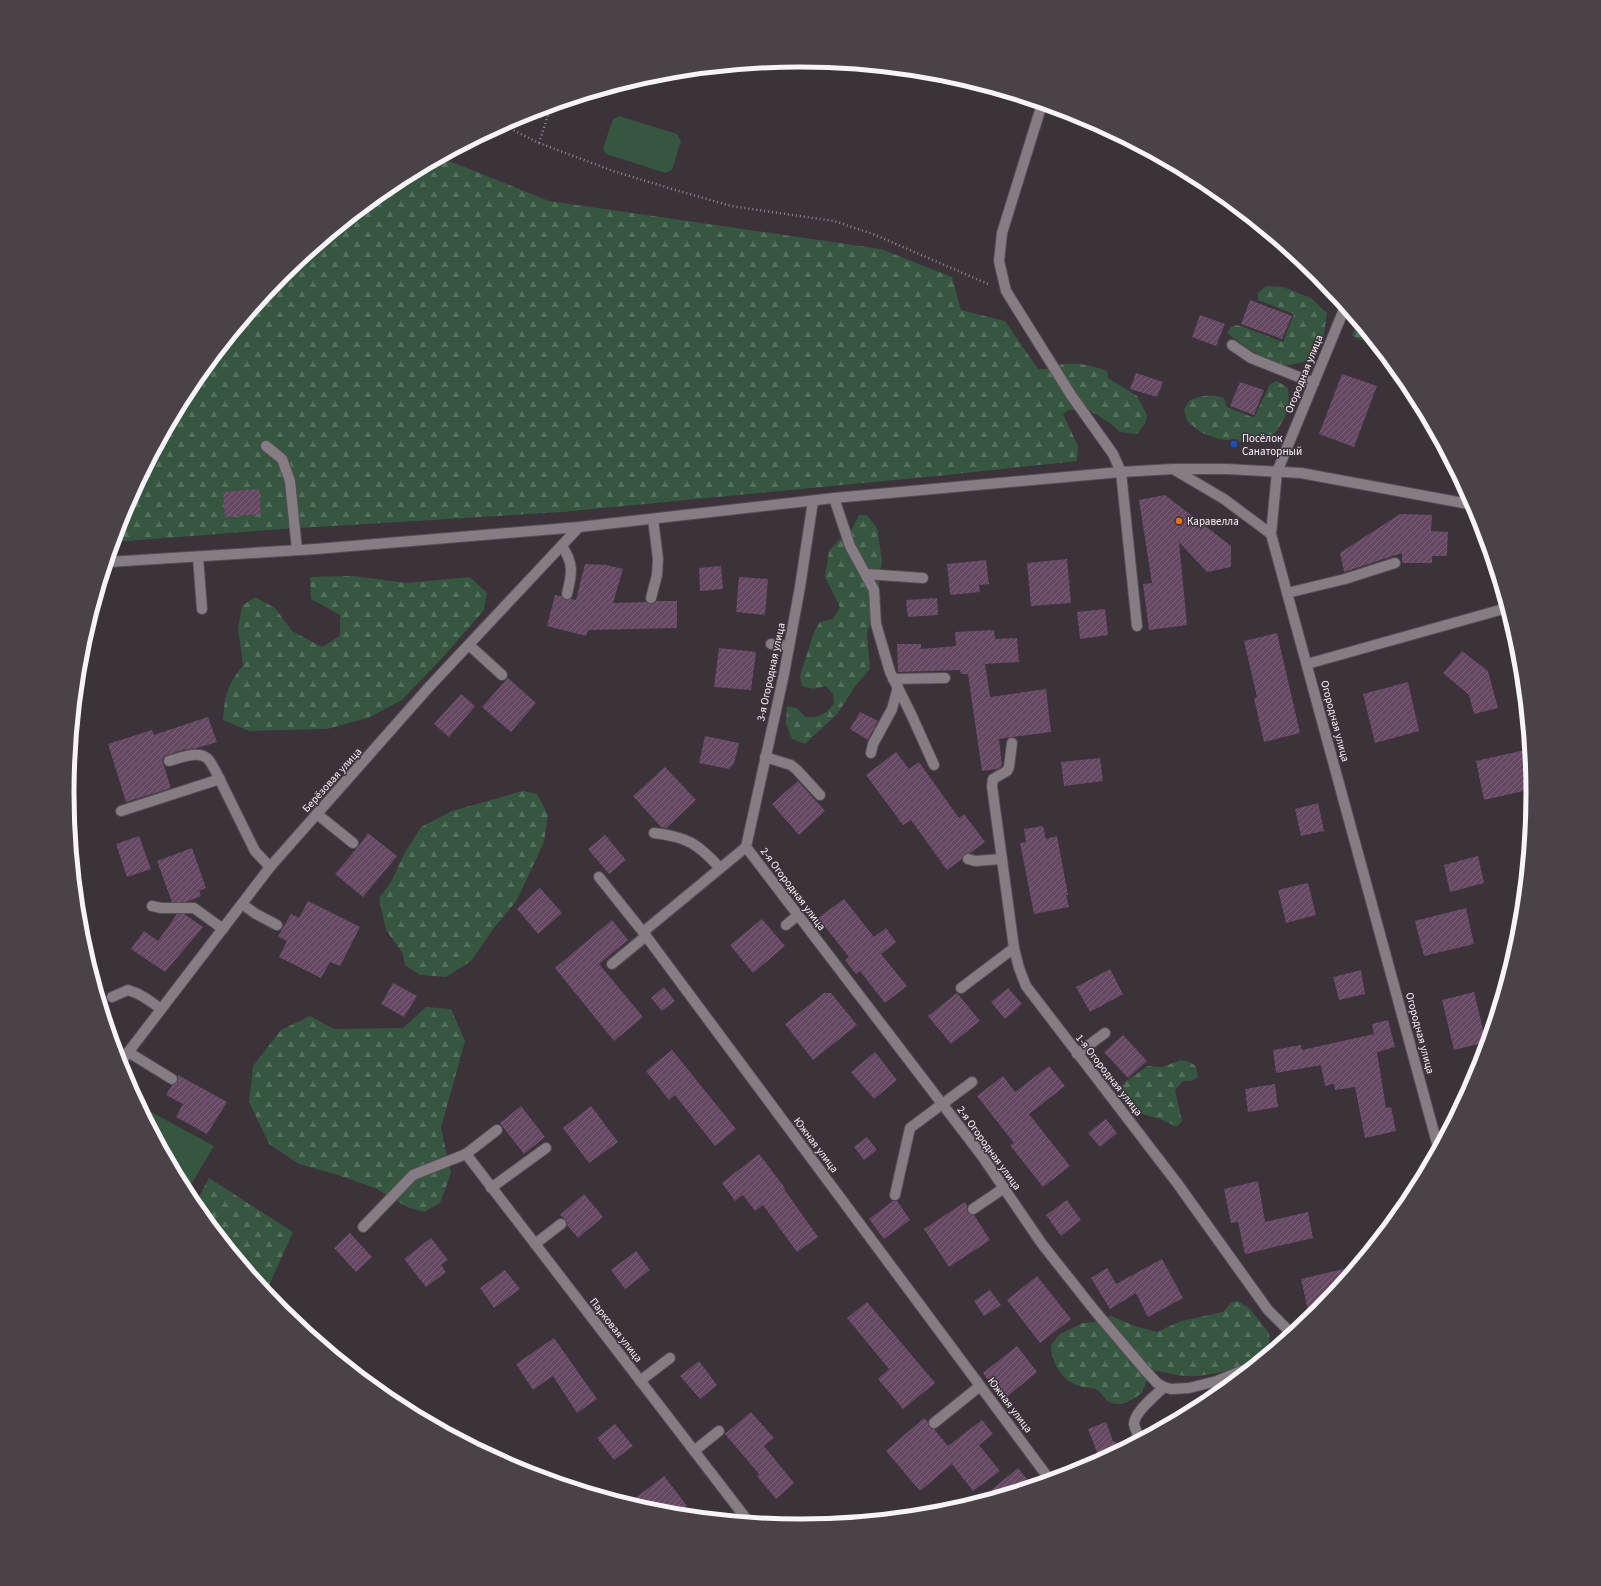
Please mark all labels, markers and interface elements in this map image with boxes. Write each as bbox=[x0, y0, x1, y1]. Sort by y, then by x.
street label: Огородная улица bbox=[1281, 332, 1327, 416]
place label: Посёлок Санаторный bbox=[1242, 431, 1302, 459]
marker: Посёлок Санаторный bbox=[1229, 439, 1239, 449]
place label: Каравелла bbox=[1187, 514, 1239, 529]
marker: Каравелла bbox=[1174, 516, 1184, 526]
street label: 3-я Огородная улица bbox=[753, 621, 789, 723]
street label: Огородная улица bbox=[1317, 679, 1353, 763]
street label: Берёзовая улица bbox=[299, 744, 365, 816]
street label: 2-я Огородная улица bbox=[757, 844, 829, 934]
street label: Огородная улица bbox=[1402, 991, 1438, 1075]
street label: 1-я Огородная улица bbox=[1072, 1031, 1146, 1119]
street label: 2-я Огородная улица bbox=[953, 1103, 1025, 1193]
street label: Южная улица bbox=[790, 1114, 842, 1176]
street label: Парковая улица bbox=[586, 1295, 646, 1365]
street label: Южная улица bbox=[984, 1374, 1036, 1436]

